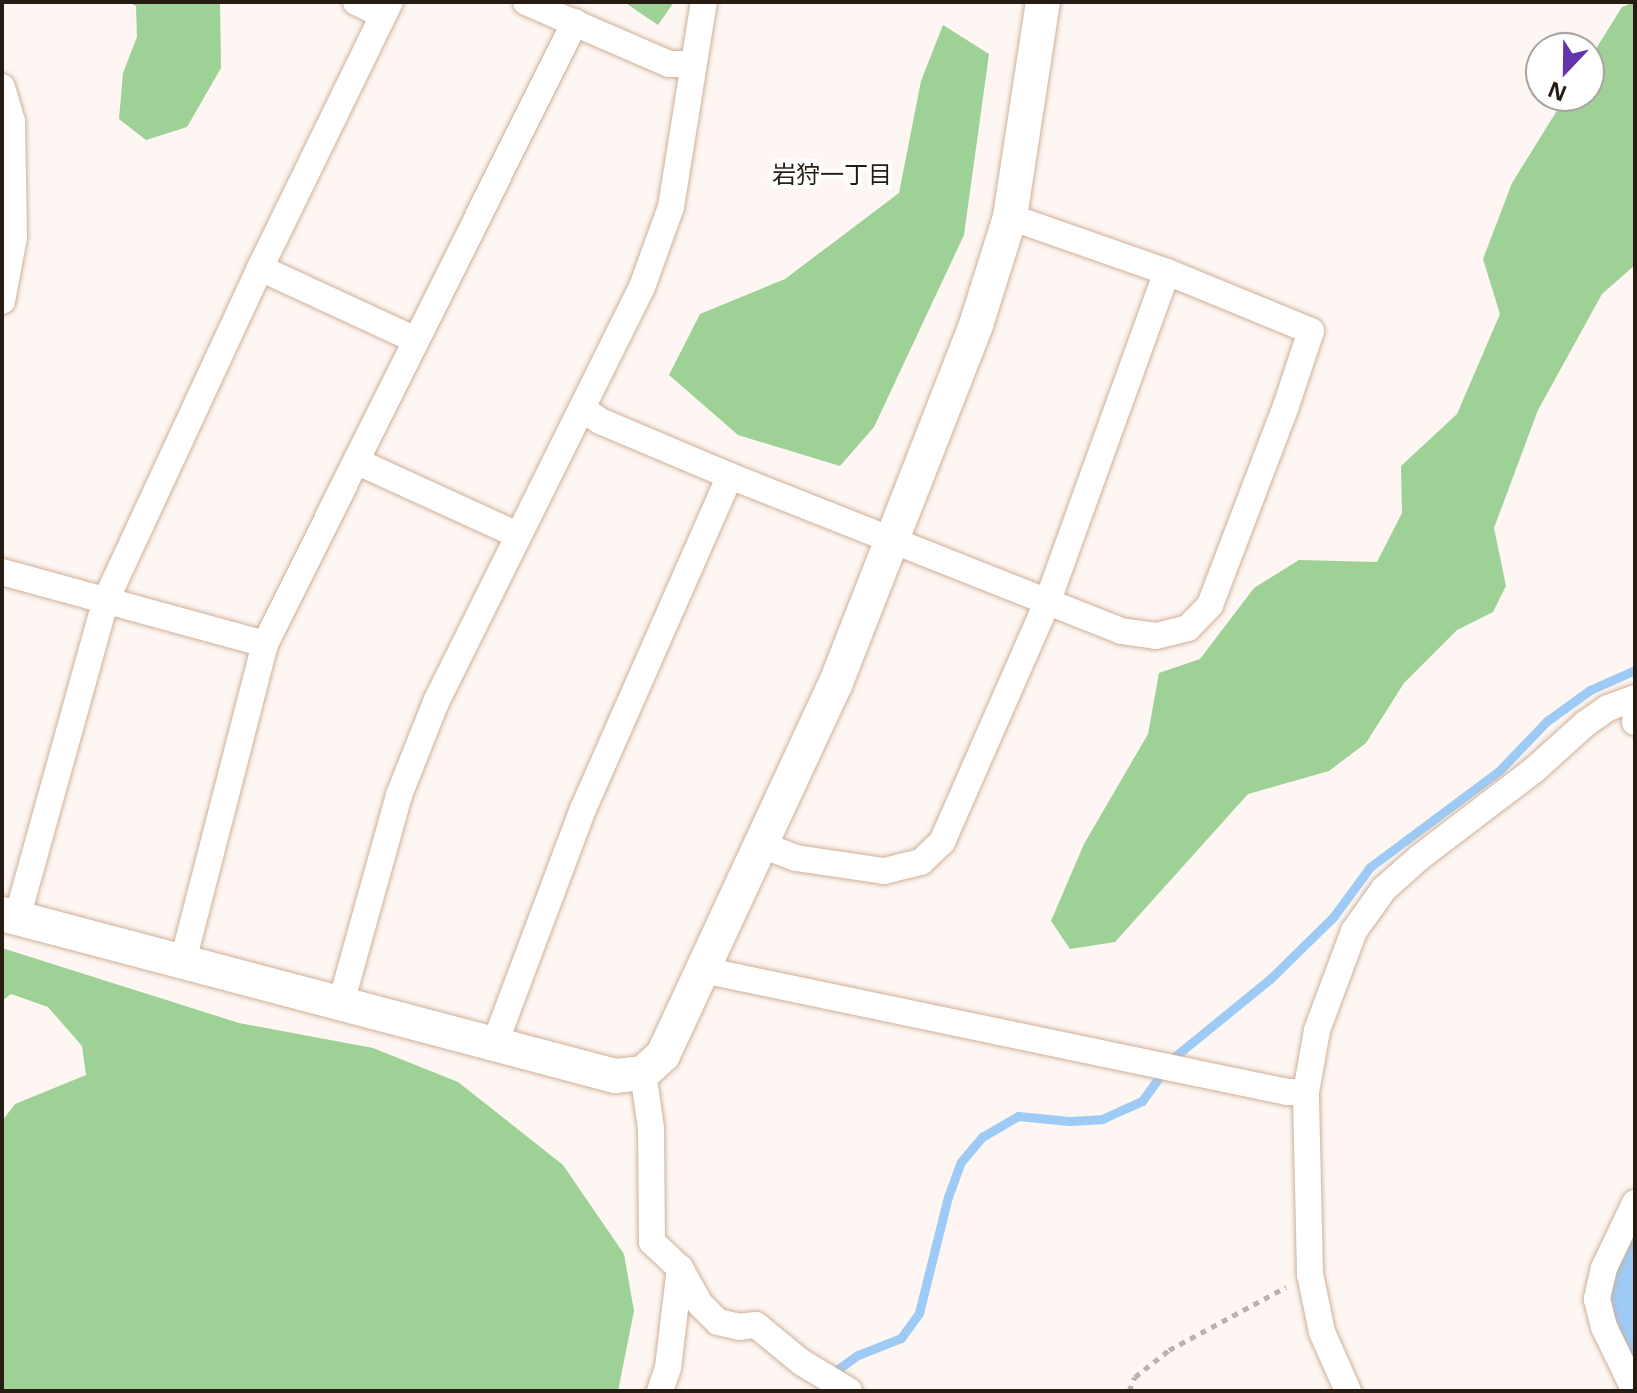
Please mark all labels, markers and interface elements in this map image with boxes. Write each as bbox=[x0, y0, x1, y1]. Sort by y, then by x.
north arrow bbox=[1525, 32, 1605, 112]
text: N bbox=[1543, 75, 1571, 110]
district label: 岩狩一丁目 bbox=[772, 160, 892, 188]

